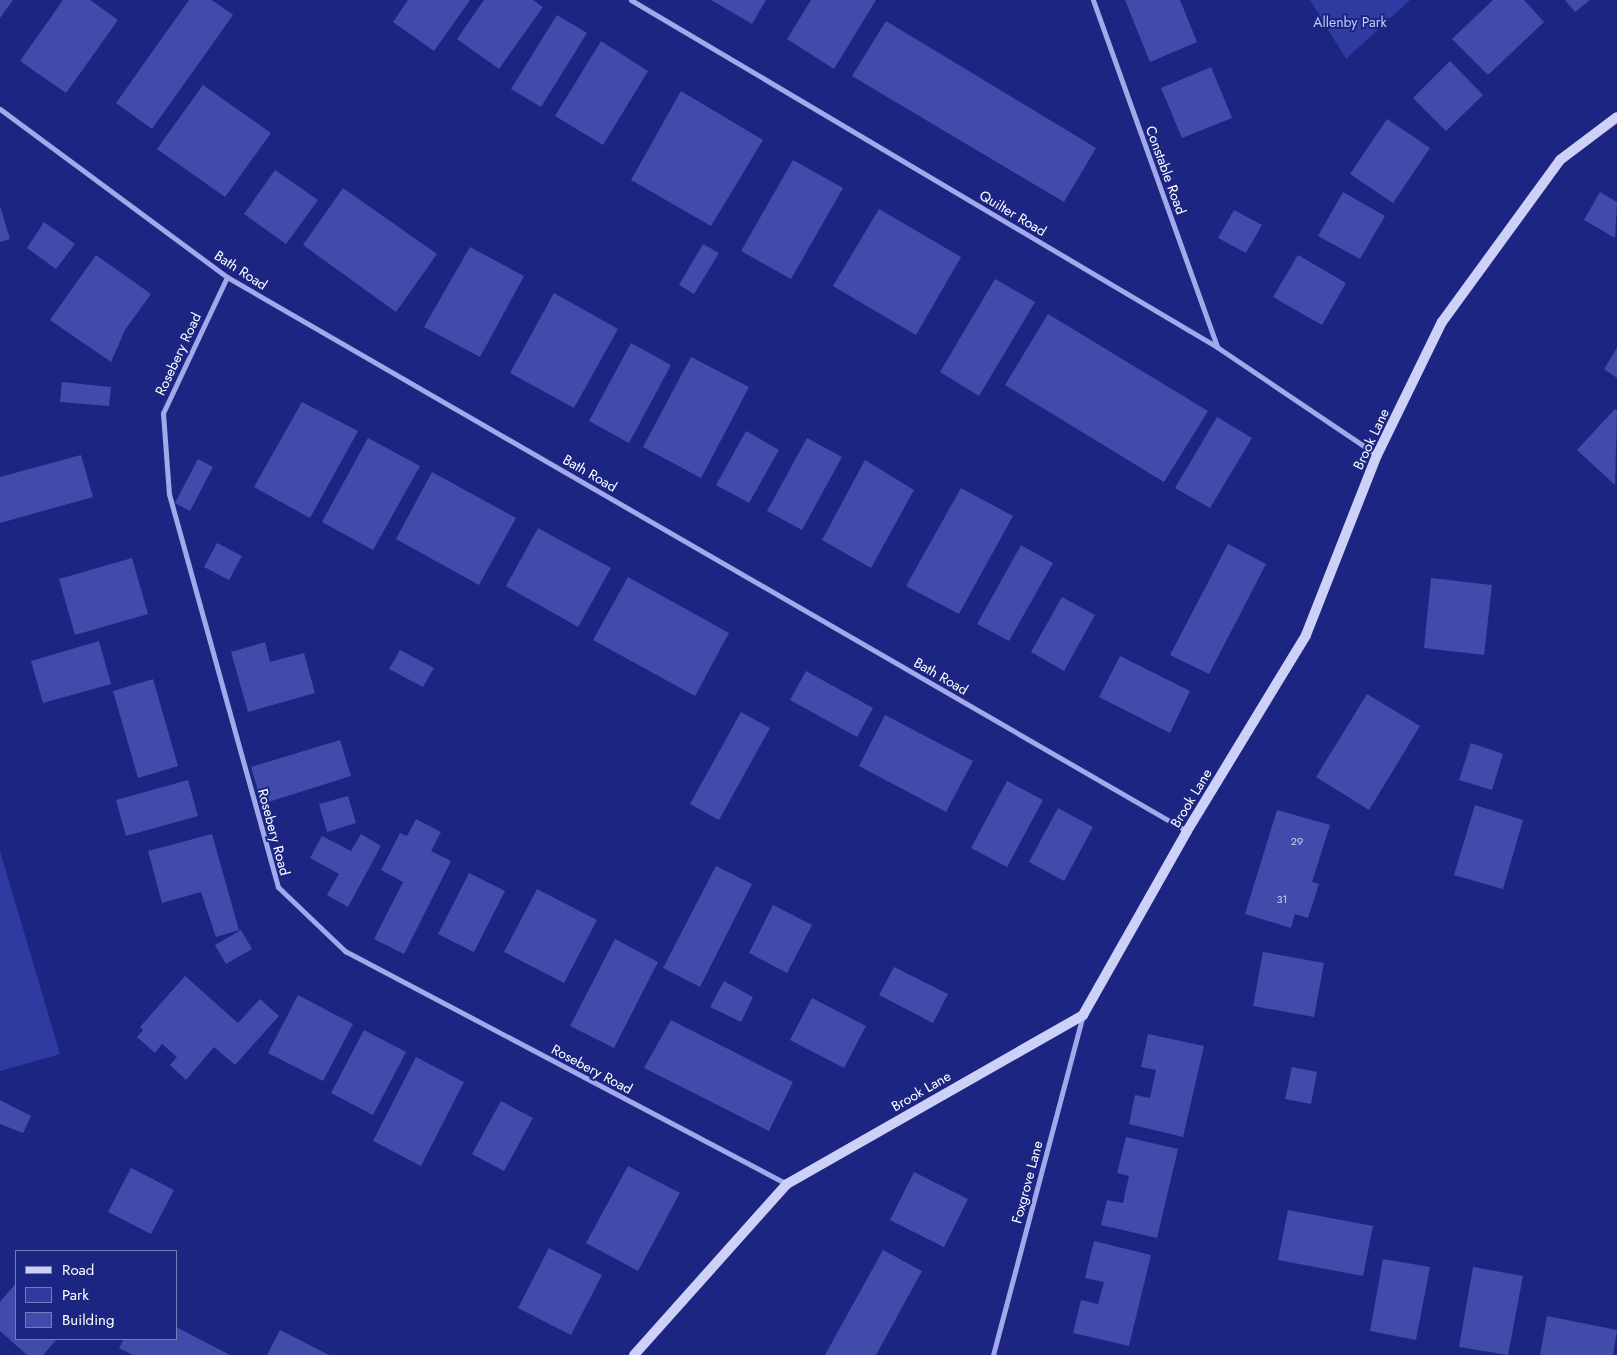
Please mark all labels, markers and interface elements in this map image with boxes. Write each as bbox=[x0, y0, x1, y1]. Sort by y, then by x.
park label: Allenby Park bbox=[1313, 14, 1387, 30]
street label: Constable Road bbox=[1142, 123, 1190, 217]
street label: Quilter Road bbox=[977, 186, 1049, 240]
street label: Bath Road bbox=[211, 247, 271, 293]
street label: Rosebery Road bbox=[152, 310, 204, 398]
street label: Brook Lane bbox=[1350, 406, 1392, 472]
street label: Bath Road bbox=[560, 451, 620, 495]
street label: Bath Road bbox=[911, 654, 971, 698]
street label: Brook Lane bbox=[1167, 766, 1215, 830]
street label: Rosebery Road bbox=[254, 787, 294, 877]
house number: 29 bbox=[1291, 834, 1303, 848]
house number: 31 bbox=[1277, 892, 1287, 906]
street label: Rosebery Road bbox=[549, 1041, 635, 1097]
street label: Brook Lane bbox=[888, 1067, 954, 1115]
street label: Foxgrove Lane bbox=[1008, 1139, 1046, 1225]
legend bbox=[15, 1250, 178, 1340]
text: Road bbox=[62, 1259, 94, 1281]
text: Park bbox=[62, 1284, 89, 1306]
text: Building bbox=[62, 1309, 114, 1331]

